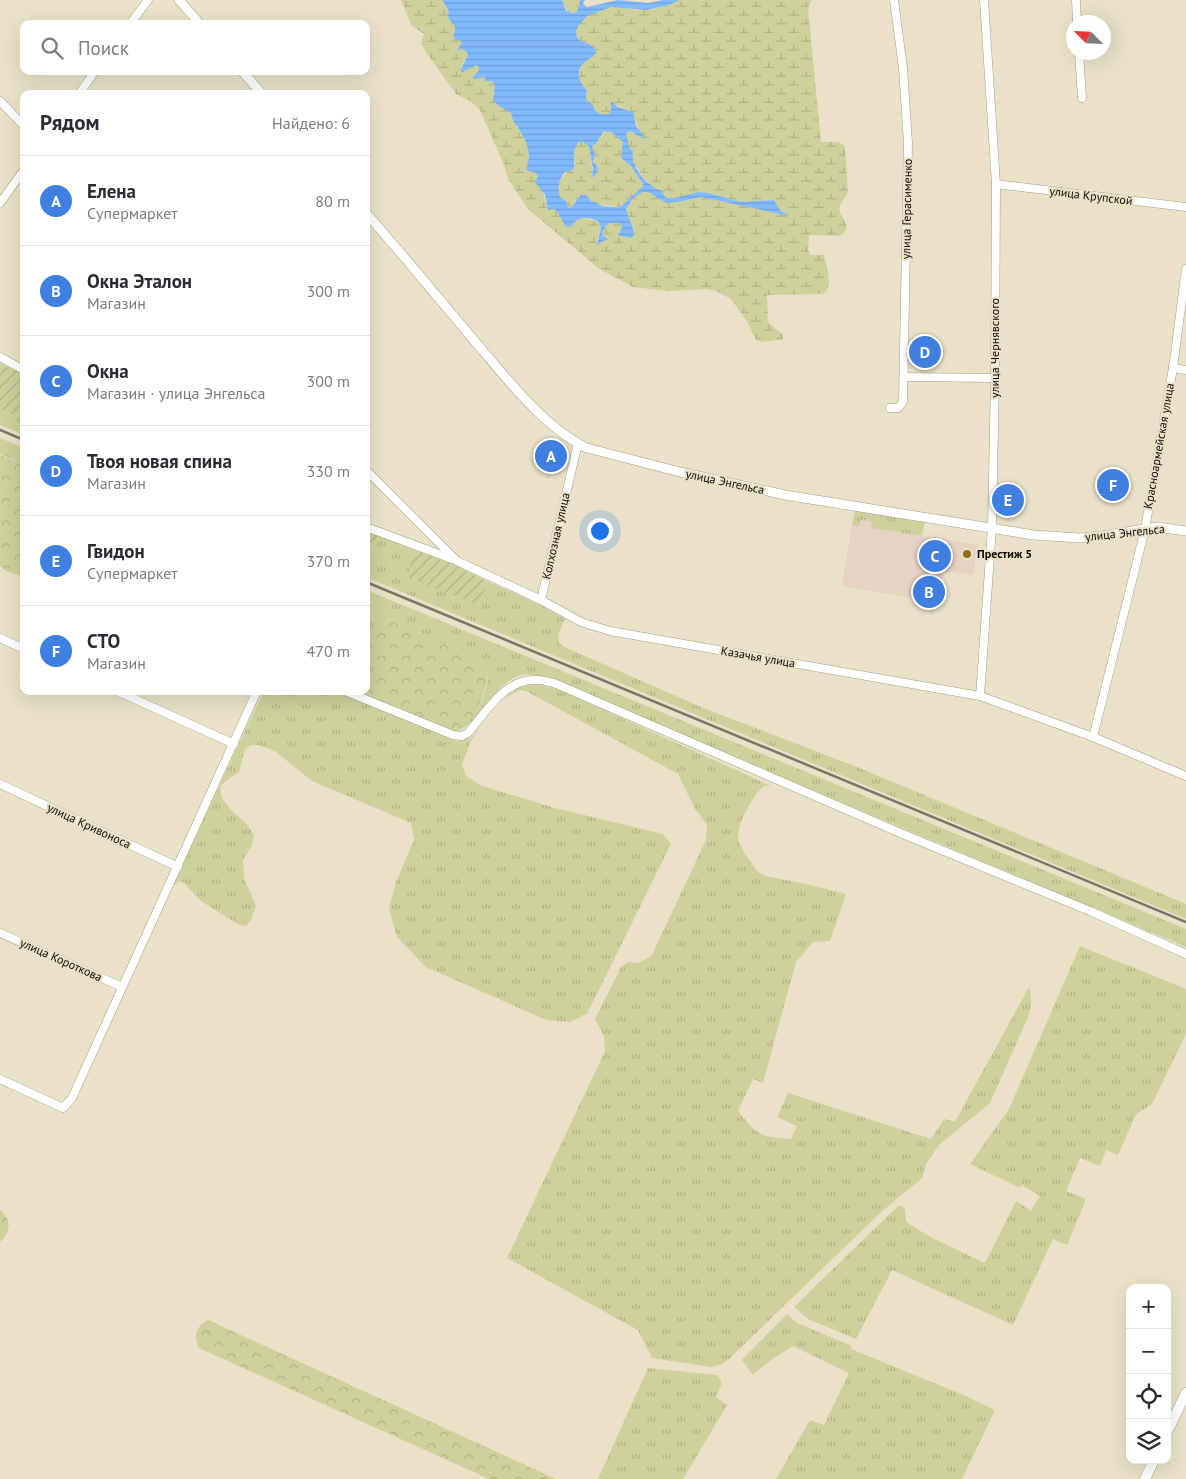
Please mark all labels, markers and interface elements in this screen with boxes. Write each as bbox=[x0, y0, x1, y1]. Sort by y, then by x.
north arrow bbox=[1066, 15, 1111, 60]
search box bbox=[20, 20, 370, 75]
icon: search bbox=[38, 34, 66, 62]
text: Поиск bbox=[78, 36, 129, 60]
text: Рядом bbox=[40, 109, 99, 136]
text: Найдено: 6 bbox=[272, 113, 350, 133]
street label: улица Герасименко bbox=[898, 159, 915, 259]
text: Елена bbox=[87, 179, 136, 203]
street label: улица Крупской bbox=[1049, 183, 1133, 208]
text: A bbox=[51, 191, 61, 211]
text: 80 m bbox=[315, 191, 350, 211]
text: Супермаркет bbox=[87, 203, 178, 223]
text: Окна Эталон bbox=[87, 269, 192, 293]
text: B bbox=[51, 281, 61, 301]
text: 300 m bbox=[307, 281, 350, 301]
text: Магазин bbox=[87, 293, 146, 313]
street label: улица Чернявского bbox=[987, 298, 1002, 398]
pin: D bbox=[909, 333, 941, 371]
text: Окна bbox=[87, 359, 129, 383]
text: C bbox=[52, 371, 60, 391]
text: 300 m bbox=[307, 371, 350, 391]
street label: Красноармейская улица bbox=[1140, 382, 1177, 510]
text: Магазин · улица Энгельса bbox=[87, 383, 265, 403]
pin: A bbox=[535, 437, 567, 475]
text: Твоя новая спина bbox=[87, 449, 232, 473]
text: D bbox=[51, 461, 61, 481]
text: 330 m bbox=[307, 461, 350, 481]
street label: улица Энгельса bbox=[684, 466, 766, 497]
pin: F bbox=[1097, 466, 1129, 504]
text: Магазин bbox=[87, 473, 146, 493]
pin: E bbox=[992, 481, 1024, 519]
street label: Колхозная улица bbox=[538, 491, 573, 581]
your location bbox=[587, 518, 613, 544]
street label: улица Энгельса bbox=[1084, 521, 1166, 544]
pin: C bbox=[919, 537, 951, 575]
text: Гвидон bbox=[87, 539, 145, 563]
place label: Престиж 5 bbox=[977, 546, 1032, 561]
marker: Престиж 5 bbox=[961, 548, 973, 560]
text: E bbox=[52, 551, 60, 571]
text: 370 m bbox=[307, 551, 350, 571]
text: Супермаркет bbox=[87, 563, 178, 583]
pin: B bbox=[913, 573, 945, 611]
text: СТО bbox=[87, 629, 120, 653]
text: F bbox=[52, 641, 60, 661]
text: 470 m bbox=[307, 641, 350, 661]
street label: Казачья улица bbox=[720, 643, 797, 670]
text: Магазин bbox=[87, 653, 146, 673]
street label: улица Кривоноса bbox=[45, 800, 134, 852]
street label: улица Короткова bbox=[18, 935, 105, 984]
map controls bbox=[1126, 1284, 1171, 1464]
button: + bbox=[1126, 1284, 1171, 1329]
button: − bbox=[1126, 1329, 1171, 1374]
button: locate bbox=[1126, 1374, 1171, 1419]
button: layers bbox=[1126, 1419, 1171, 1464]

